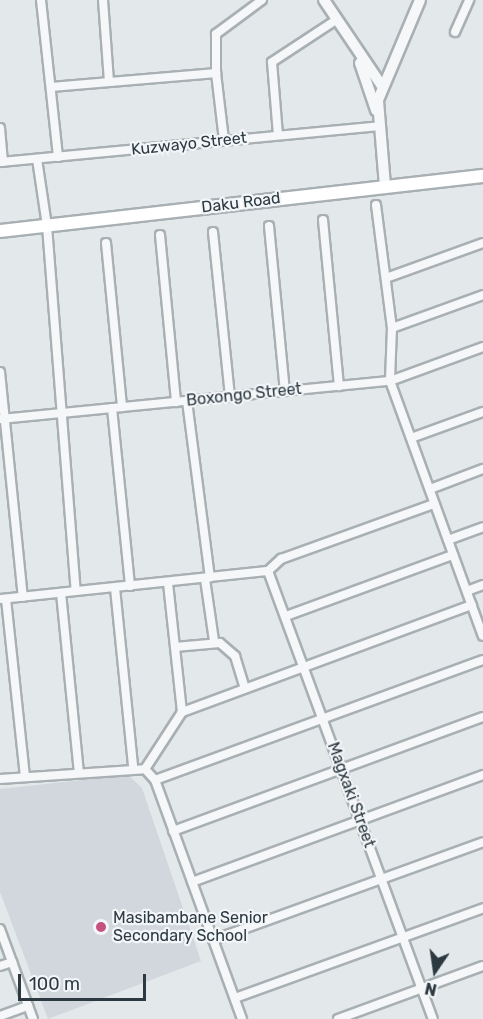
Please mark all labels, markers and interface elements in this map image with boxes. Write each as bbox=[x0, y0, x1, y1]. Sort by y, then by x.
street label: Kuzwayo Street bbox=[130, 128, 248, 160]
street label: Daku Road bbox=[200, 189, 282, 217]
street label: Boxongo Street bbox=[185, 379, 303, 411]
street label: Magxaki Street bbox=[323, 740, 379, 850]
place label: Masibambane Senior Secondary School bbox=[113, 908, 268, 946]
marker: Masibambane Senior Secondary School bbox=[94, 920, 108, 934]
north arrow bbox=[405, 941, 465, 1001]
scale bar bbox=[21, 962, 148, 1000]
text: 100 m bbox=[29, 973, 80, 995]
text: N bbox=[423, 978, 439, 1000]

